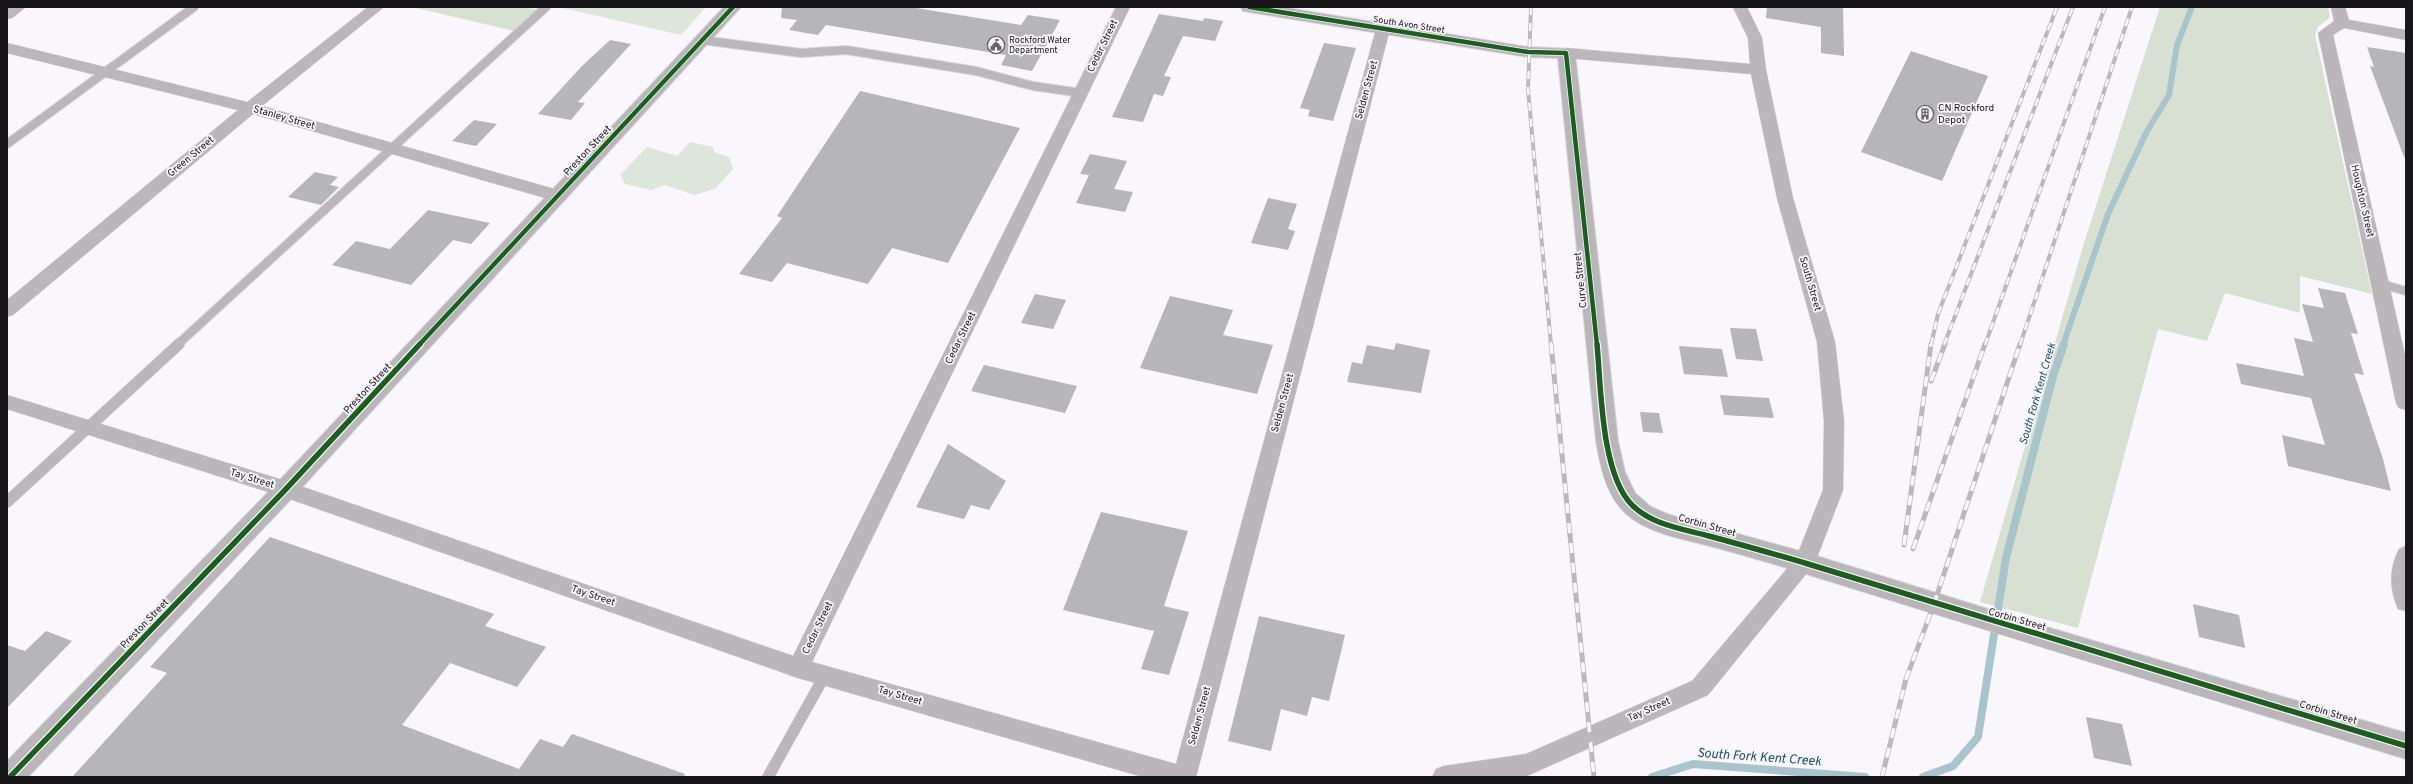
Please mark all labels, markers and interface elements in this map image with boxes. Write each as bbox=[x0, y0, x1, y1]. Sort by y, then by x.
street label: South Avon Street bbox=[1372, 14, 1446, 36]
street label: Cedar Street bbox=[1085, 17, 1121, 74]
public building icon: Rockford Water Department bbox=[986, 35, 1006, 55]
place label: Rockford Water Department bbox=[1009, 35, 1071, 56]
street label: Selden Street bbox=[1353, 59, 1381, 121]
place label: CN Rockford Depot bbox=[1938, 102, 1994, 127]
street label: Stanley Street bbox=[252, 103, 317, 133]
building icon: CN Rockford Depot bbox=[1915, 104, 1935, 124]
street label: Preston Street bbox=[561, 123, 615, 179]
street label: Green Street bbox=[165, 134, 217, 180]
street label: Houghton Street bbox=[2347, 163, 2377, 239]
street label: Curve Street bbox=[1572, 251, 1590, 309]
street label: South Street bbox=[1796, 255, 1824, 313]
street label: Cedar Street bbox=[943, 309, 979, 366]
water label: South Fork Kent Creek bbox=[2017, 341, 2059, 447]
street label: Preston Street bbox=[341, 361, 395, 417]
street label: Selden Street bbox=[1269, 372, 1297, 434]
street label: Tay Street bbox=[228, 466, 276, 492]
street label: Corbin Street bbox=[1677, 512, 1738, 541]
street label: Tay Street bbox=[569, 582, 617, 610]
street label: Preston Street bbox=[118, 596, 172, 652]
street label: Cedar Street bbox=[800, 599, 836, 656]
street label: Corbin Street bbox=[1987, 606, 2048, 635]
street label: Tay Street bbox=[876, 683, 924, 709]
street label: Selden Street bbox=[1186, 685, 1214, 747]
street label: Tay Street bbox=[1626, 695, 1673, 725]
street label: Corbin Street bbox=[2298, 698, 2359, 728]
water label: South Fork Kent Creek bbox=[1696, 746, 1822, 770]

